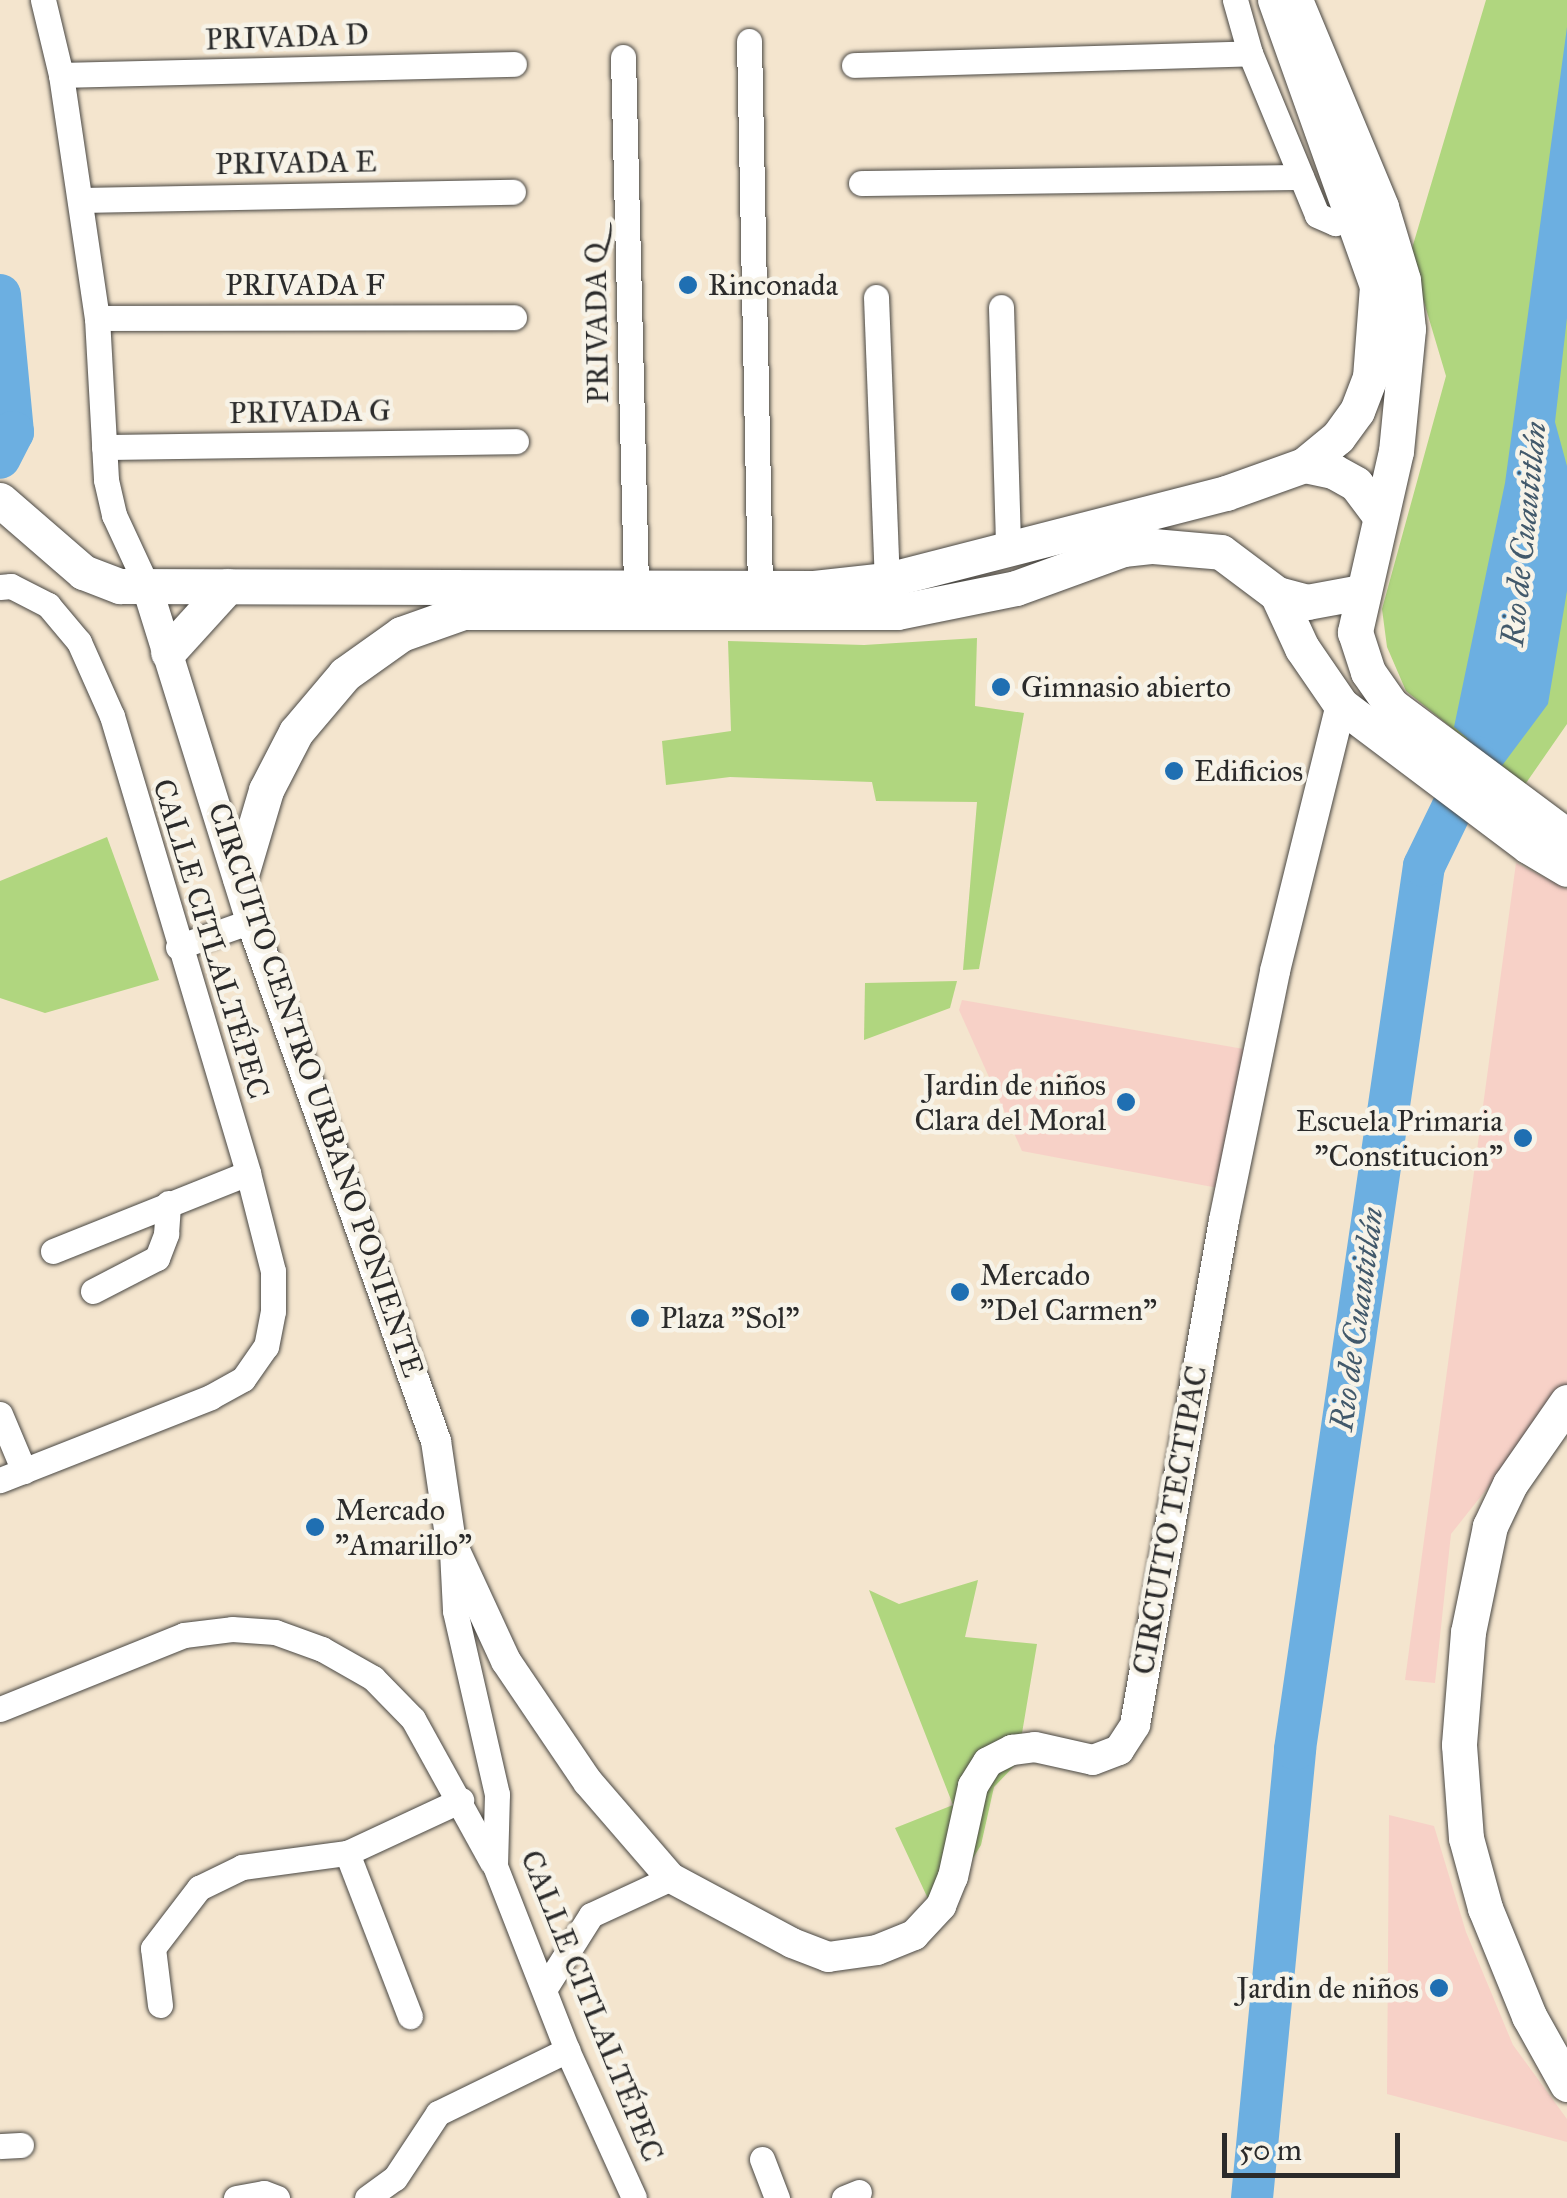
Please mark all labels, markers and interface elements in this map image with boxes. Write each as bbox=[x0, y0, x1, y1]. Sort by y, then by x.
street label: PRIVADA D bbox=[205, 16, 369, 58]
street label: PRIVADA E bbox=[215, 144, 377, 182]
street label: PRIVADA Q bbox=[578, 242, 616, 404]
street label: PRIVADA F bbox=[225, 267, 385, 303]
place label: Rinconada bbox=[708, 267, 838, 303]
marker: Rinconada bbox=[677, 274, 699, 296]
street label: PRIVADA G bbox=[229, 393, 391, 431]
water label: Rio de Cuautitlán bbox=[1494, 420, 1556, 648]
place label: Gimnasio abierto bbox=[1021, 669, 1231, 705]
marker: Gimnasio abierto bbox=[990, 676, 1012, 698]
place label: Edificios bbox=[1194, 753, 1303, 789]
marker: Edificios bbox=[1163, 760, 1185, 782]
street label: CALLE CITLALTÉPEC bbox=[145, 775, 277, 1103]
street label: CIRCUITO CENTRO URBANO PONIENTE bbox=[201, 798, 431, 1382]
place label: Jardin de niños Clara del Moral bbox=[914, 1067, 1106, 1138]
marker: Jardin de niños Clara del Moral bbox=[1115, 1091, 1137, 1113]
place label: Escuela Primaria "Constitucion" bbox=[1296, 1103, 1503, 1174]
marker: Escuela Primaria "Constitucion" bbox=[1512, 1127, 1534, 1149]
water label: Rio de Cuautitlán bbox=[1323, 1205, 1393, 1433]
place label: Mercado "Del Carmen" bbox=[980, 1257, 1157, 1328]
marker: Mercado "Del Carmen" bbox=[949, 1281, 971, 1303]
place label: Plaza "Sol" bbox=[660, 1300, 799, 1336]
marker: Plaza "Sol" bbox=[629, 1307, 651, 1329]
street label: CIRCUITO TECTIPAC bbox=[1125, 1363, 1215, 1677]
place label: Mercado "Amarillo" bbox=[335, 1492, 472, 1562]
marker: Mercado "Amarillo" bbox=[304, 1516, 326, 1538]
street label: CALLE CITLALTÉPEC bbox=[513, 1845, 671, 2167]
place label: Jardin de niños bbox=[1237, 1970, 1419, 2006]
marker: Jardin de niños bbox=[1428, 1977, 1450, 1999]
scale bar bbox=[1227, 2113, 1404, 2175]
text: 50 m bbox=[1239, 2132, 1302, 2168]

